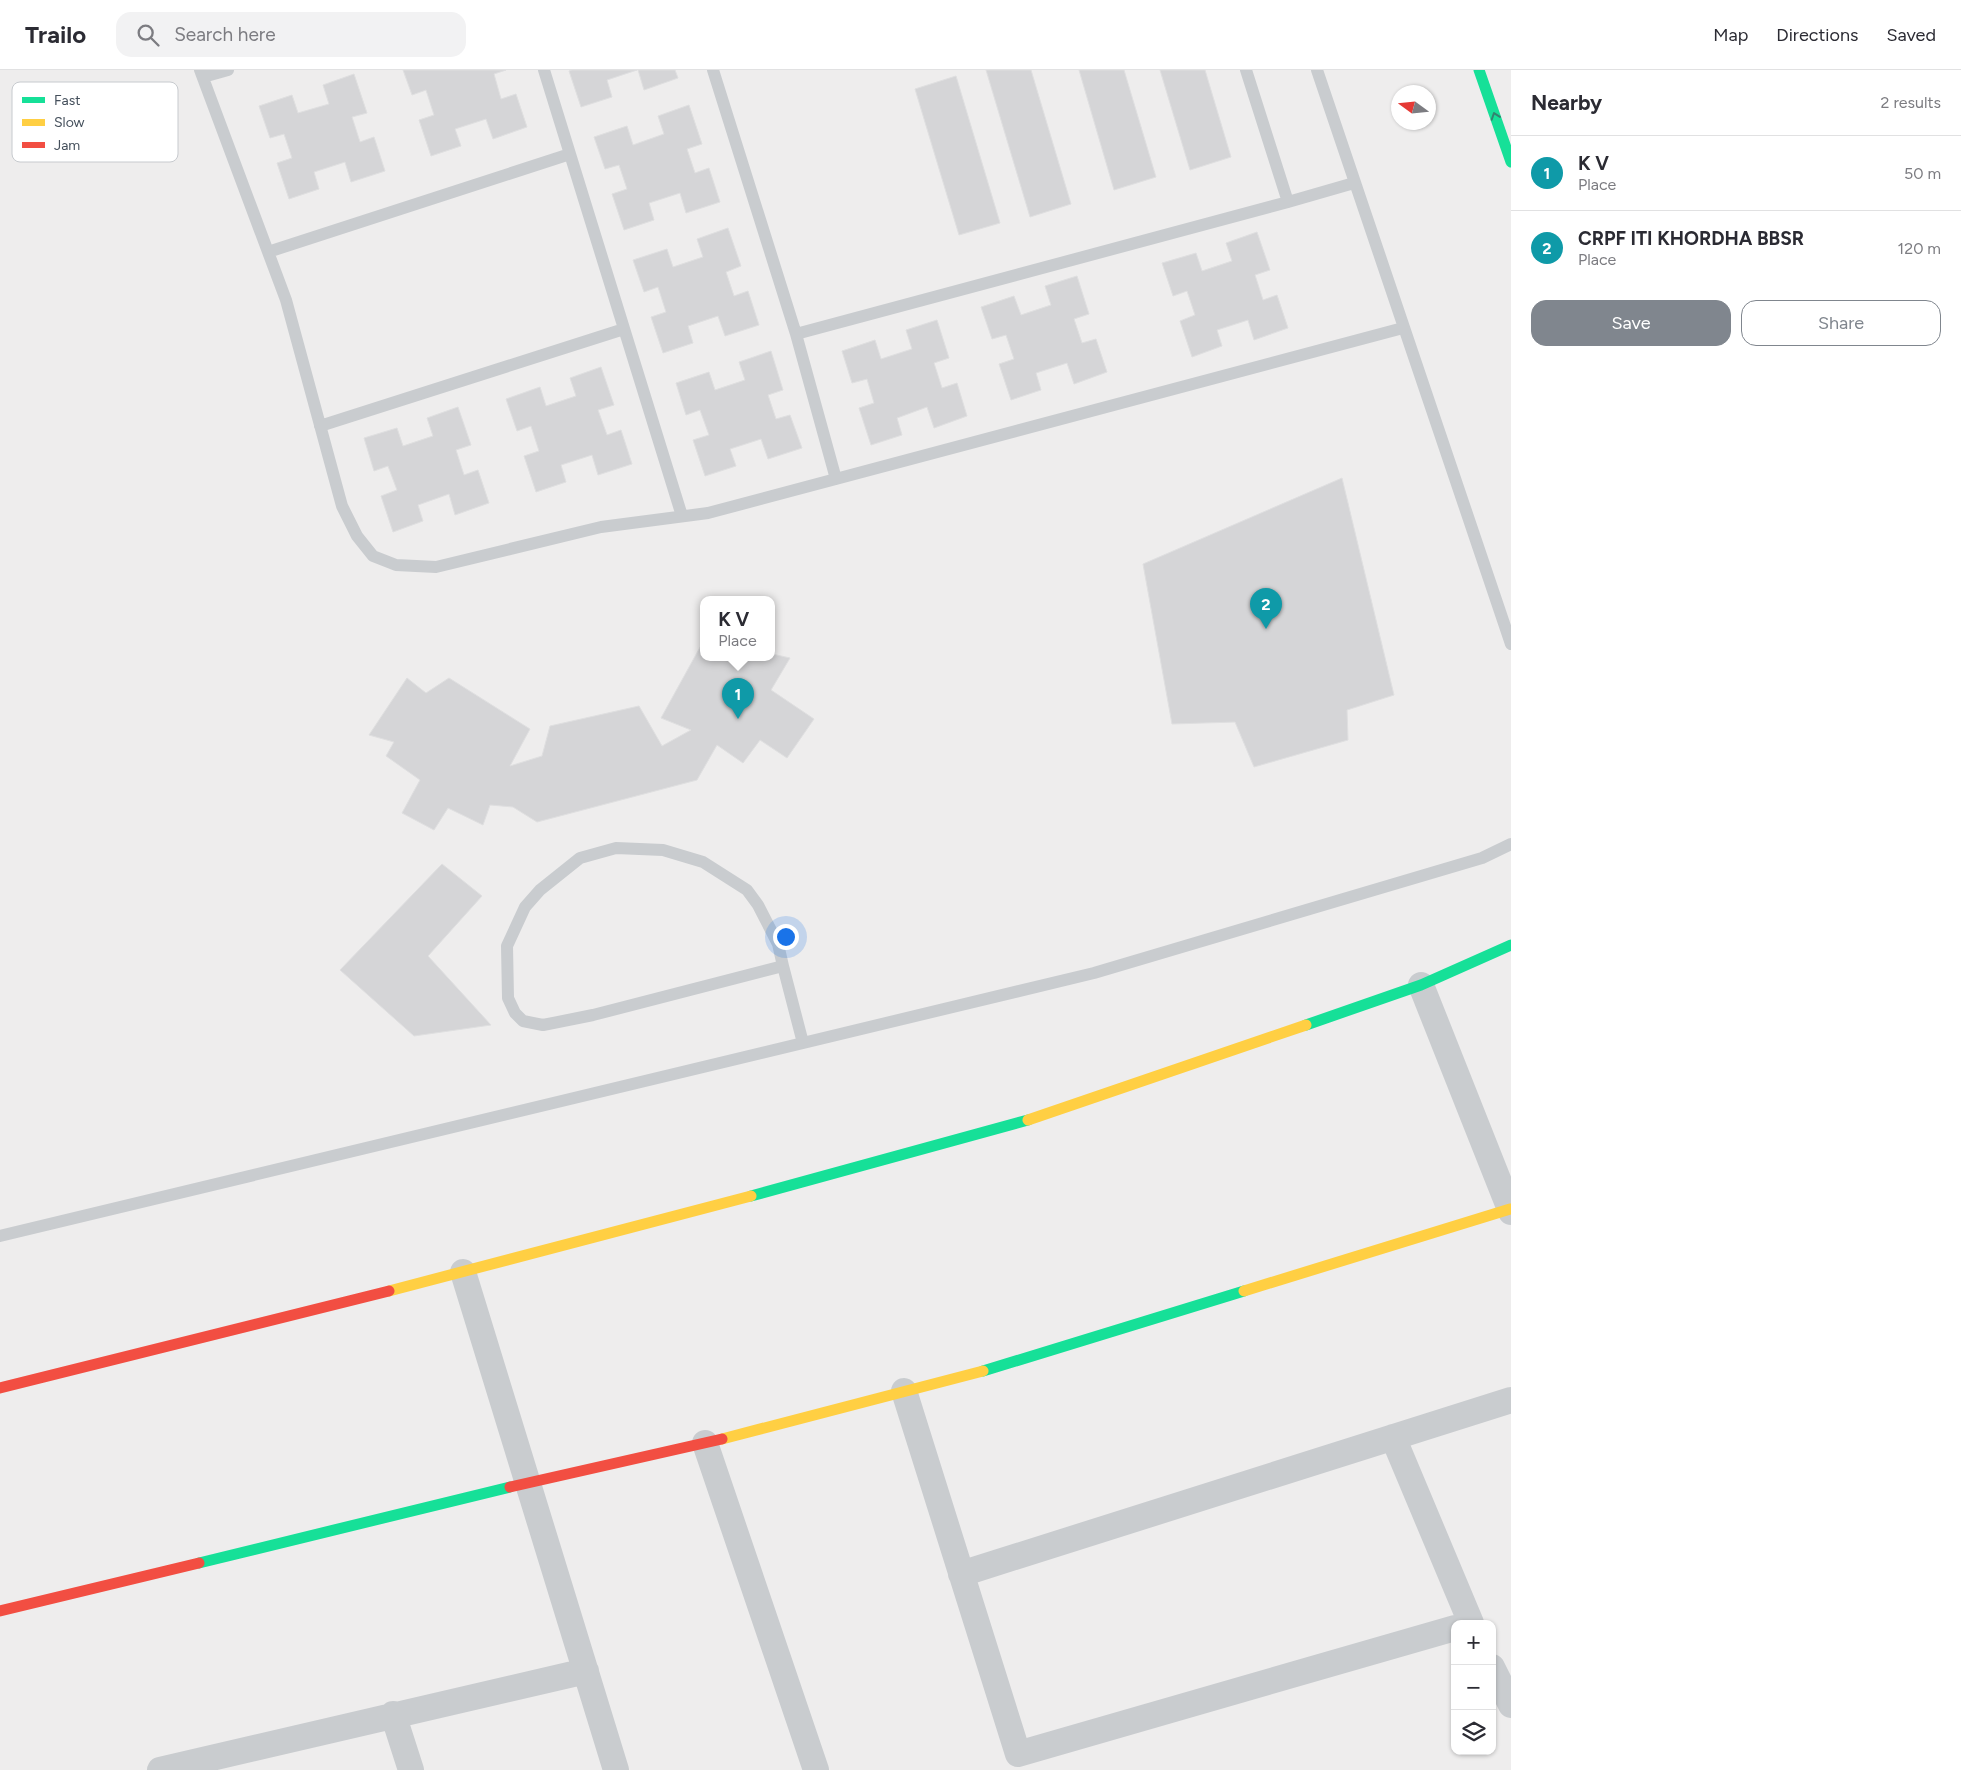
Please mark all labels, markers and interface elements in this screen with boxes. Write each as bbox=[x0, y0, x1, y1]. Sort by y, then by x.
search box bbox=[116, 12, 466, 57]
text: Trailo bbox=[25, 20, 86, 49]
icon: search bbox=[134, 21, 162, 49]
text: Search here bbox=[174, 23, 276, 46]
text: Map bbox=[1713, 24, 1748, 46]
text: Directions bbox=[1776, 24, 1858, 46]
text: Saved bbox=[1886, 24, 1936, 46]
legend bbox=[12, 82, 178, 162]
north arrow bbox=[1391, 85, 1436, 130]
text: Nearby bbox=[1531, 90, 1602, 115]
text: Fast bbox=[54, 92, 80, 109]
text: 2 results bbox=[1881, 93, 1941, 112]
one-way arrow bbox=[1491, 112, 1501, 121]
text: Slow bbox=[54, 114, 85, 131]
text: Jam bbox=[54, 137, 80, 154]
text: K V bbox=[1578, 152, 1609, 175]
text: 1 bbox=[1544, 164, 1550, 183]
text: 50 m bbox=[1904, 164, 1941, 183]
text: Place bbox=[1578, 175, 1616, 194]
text: CRPF ITI KHORDHA BBSR bbox=[1578, 227, 1804, 250]
text: 2 bbox=[1542, 239, 1552, 258]
text: 120 m bbox=[1898, 239, 1941, 258]
text: Place bbox=[1578, 250, 1616, 269]
button: Save bbox=[1531, 300, 1731, 346]
button: Share bbox=[1741, 300, 1941, 346]
pin: 2 bbox=[1250, 588, 1282, 629]
popup bbox=[700, 596, 775, 661]
text: K V bbox=[718, 608, 749, 631]
text: Place bbox=[718, 631, 757, 650]
pin: 1 bbox=[722, 678, 754, 719]
your location bbox=[773, 924, 799, 950]
map controls bbox=[1451, 1620, 1496, 1755]
button: + bbox=[1451, 1620, 1496, 1665]
button: − bbox=[1451, 1665, 1496, 1710]
button: layers bbox=[1451, 1710, 1496, 1755]

